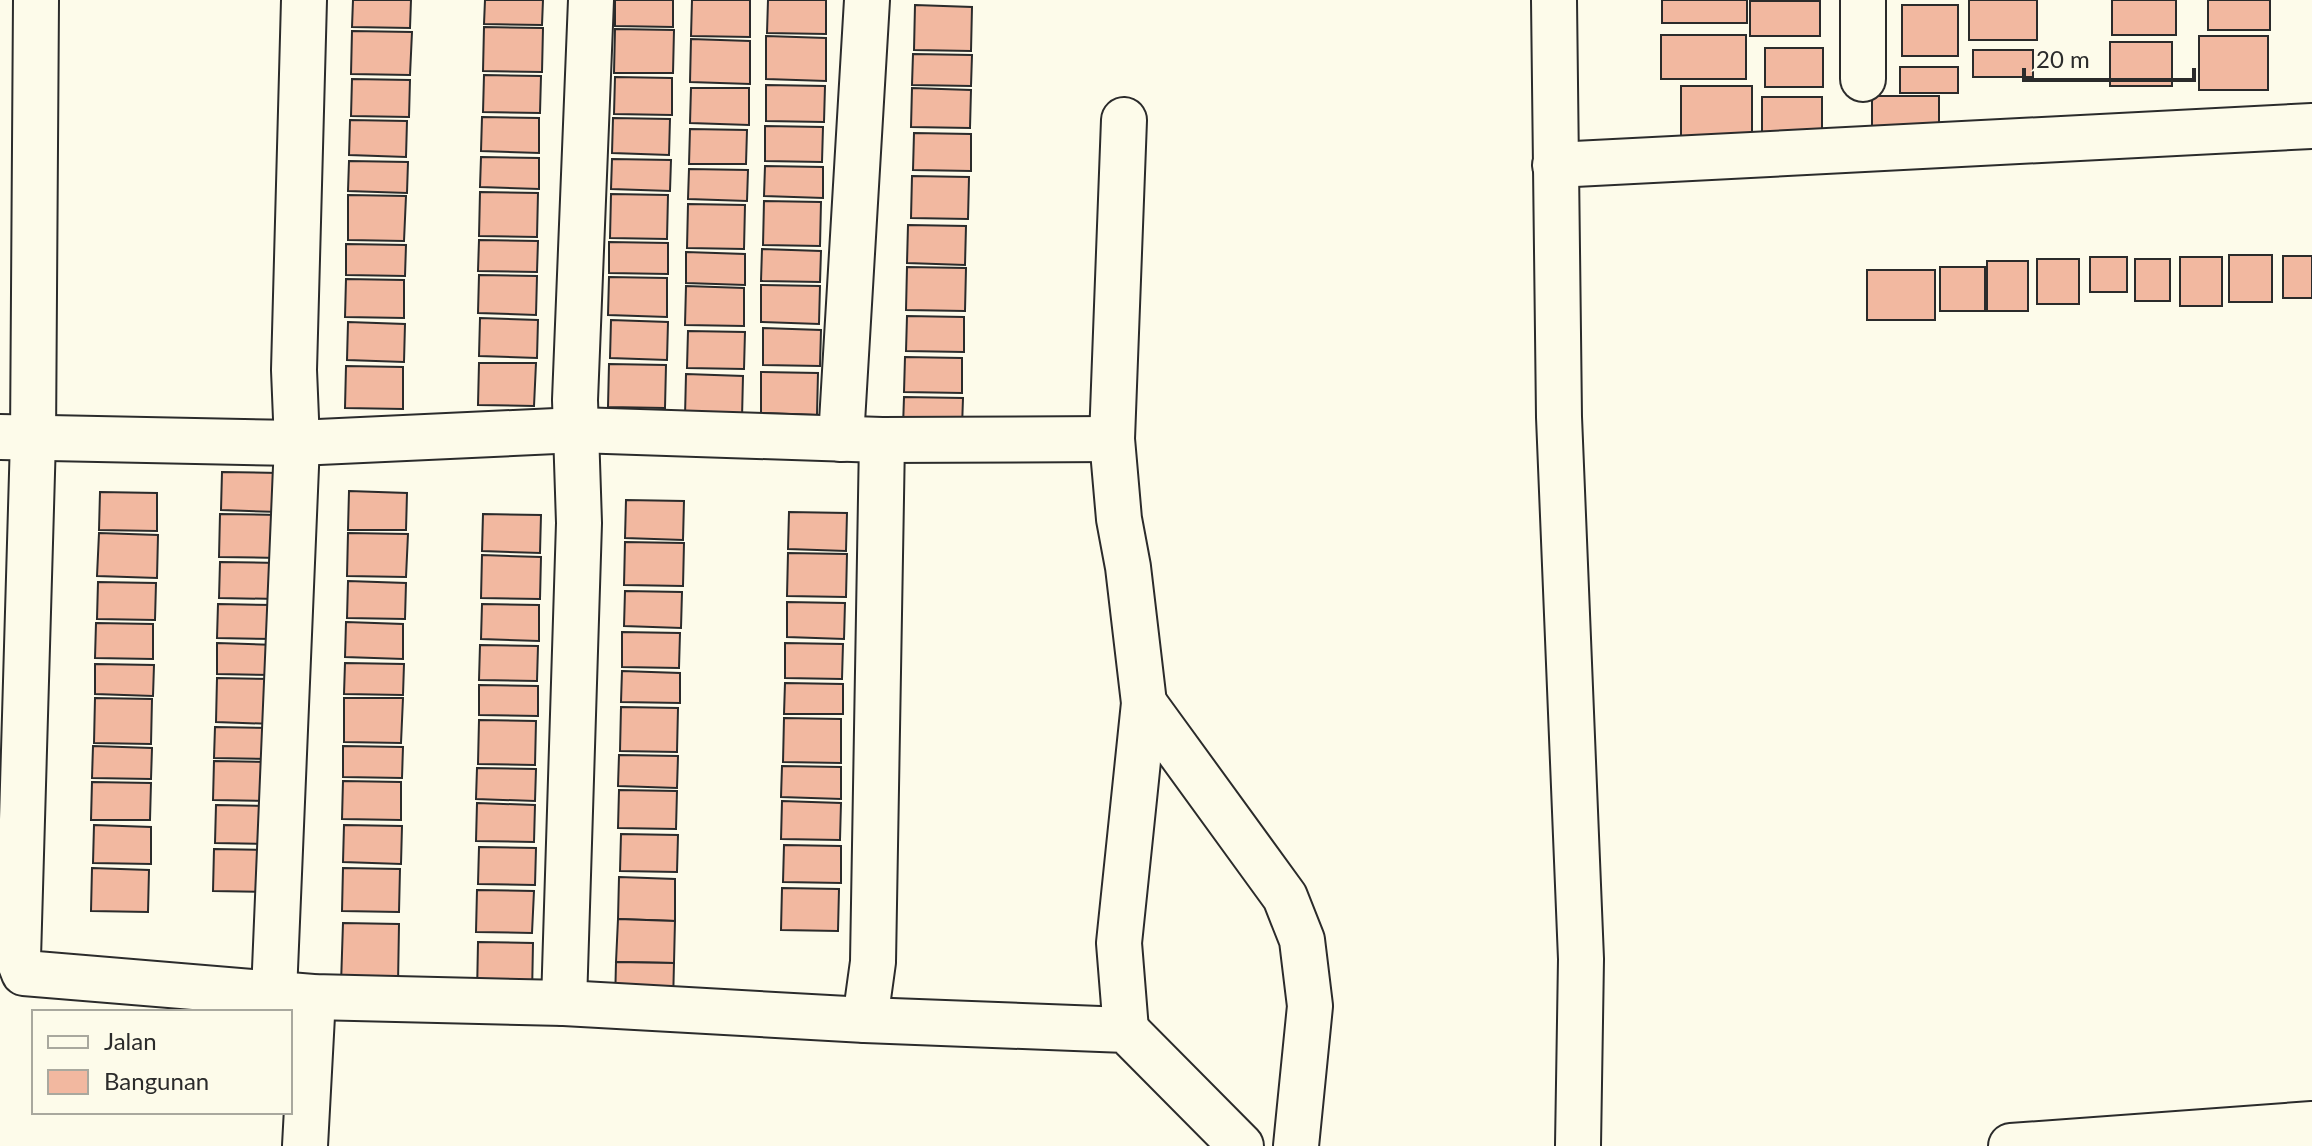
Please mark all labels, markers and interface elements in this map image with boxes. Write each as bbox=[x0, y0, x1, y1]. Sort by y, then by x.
scale bar bbox=[2024, 32, 2194, 82]
text: 20 m bbox=[2036, 44, 2090, 73]
legend bbox=[32, 1010, 292, 1114]
text: Jalan bbox=[104, 1026, 157, 1055]
text: Bangunan bbox=[104, 1066, 209, 1095]

